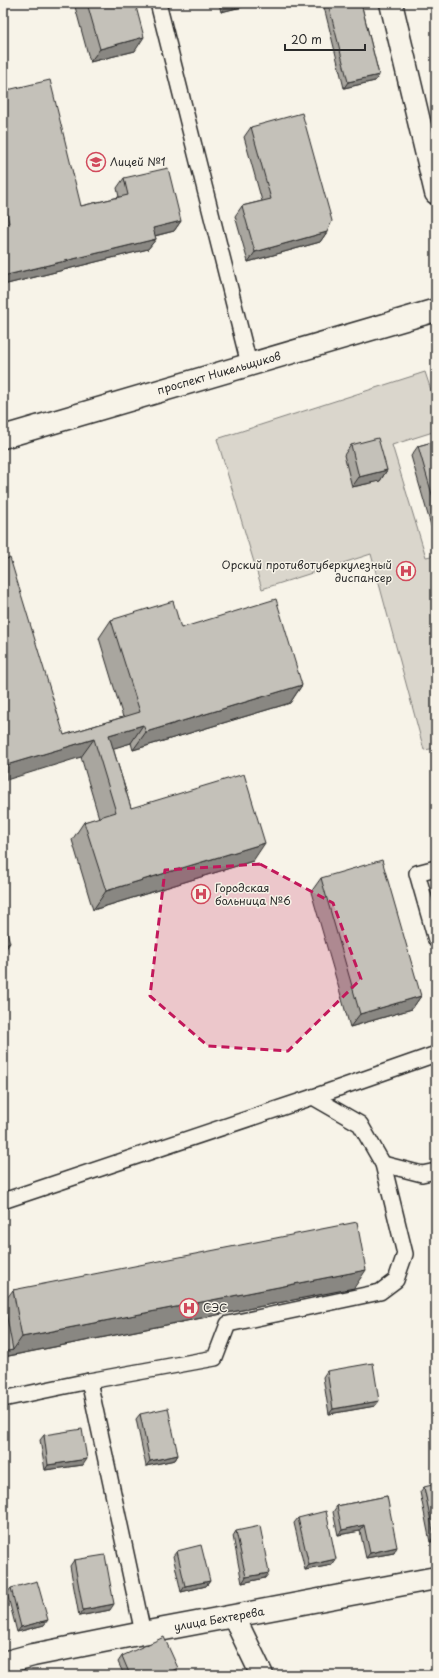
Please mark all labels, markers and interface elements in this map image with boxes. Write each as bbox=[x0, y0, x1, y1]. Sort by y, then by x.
scale bar bbox=[285, 26, 365, 52]
text: 20 m bbox=[291, 30, 322, 48]
school or university icon: Лицей №1 bbox=[85, 151, 107, 173]
place label: Лицей №1 bbox=[110, 153, 166, 170]
street label: проспект Никельщиков bbox=[155, 347, 283, 398]
place label: Орский противотуберкулезный диспансер bbox=[221, 556, 392, 586]
hospital icon: Орский противотуберкулезный диспансер bbox=[395, 560, 417, 582]
place label: Городская больница №6 bbox=[215, 879, 291, 909]
hospital icon: Городская больница №6 bbox=[190, 883, 212, 905]
hospital icon: СЭС bbox=[178, 1297, 200, 1319]
place label: СЭС bbox=[203, 1299, 228, 1316]
street label: улица Бехтерева bbox=[172, 1602, 266, 1635]

